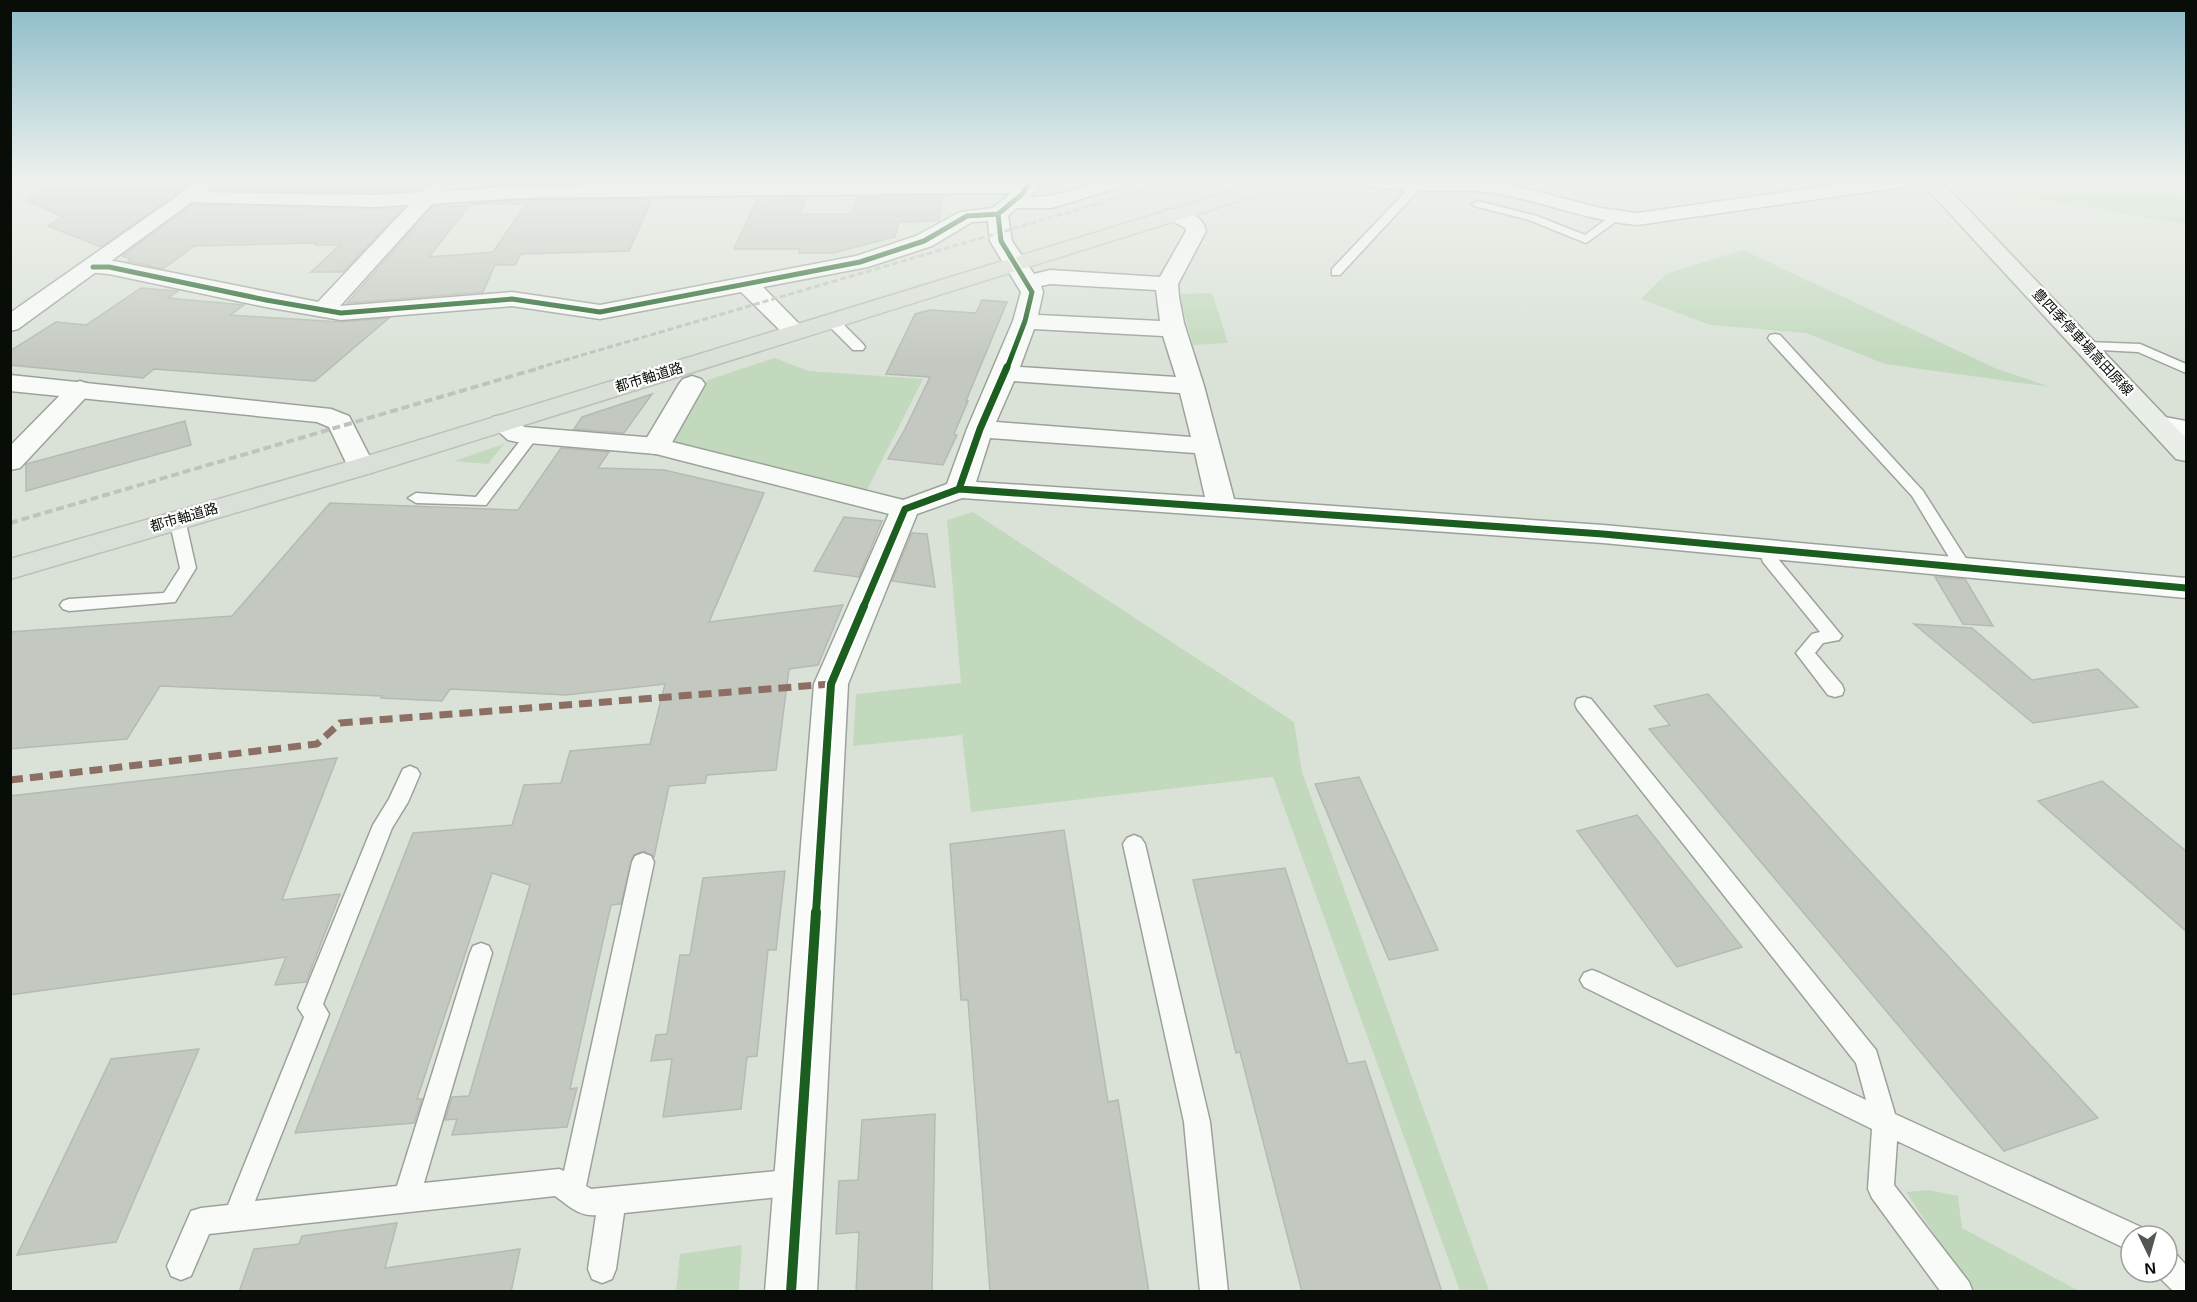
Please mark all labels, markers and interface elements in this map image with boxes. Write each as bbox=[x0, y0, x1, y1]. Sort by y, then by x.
street label: 豊四季停車場高田原線 bbox=[2029, 285, 2137, 399]
street label: 都市軸道路 bbox=[613, 359, 685, 395]
street label: 都市軸道路 bbox=[148, 500, 220, 534]
north arrow bbox=[2119, 1224, 2179, 1284]
text: N bbox=[2144, 1259, 2157, 1277]

